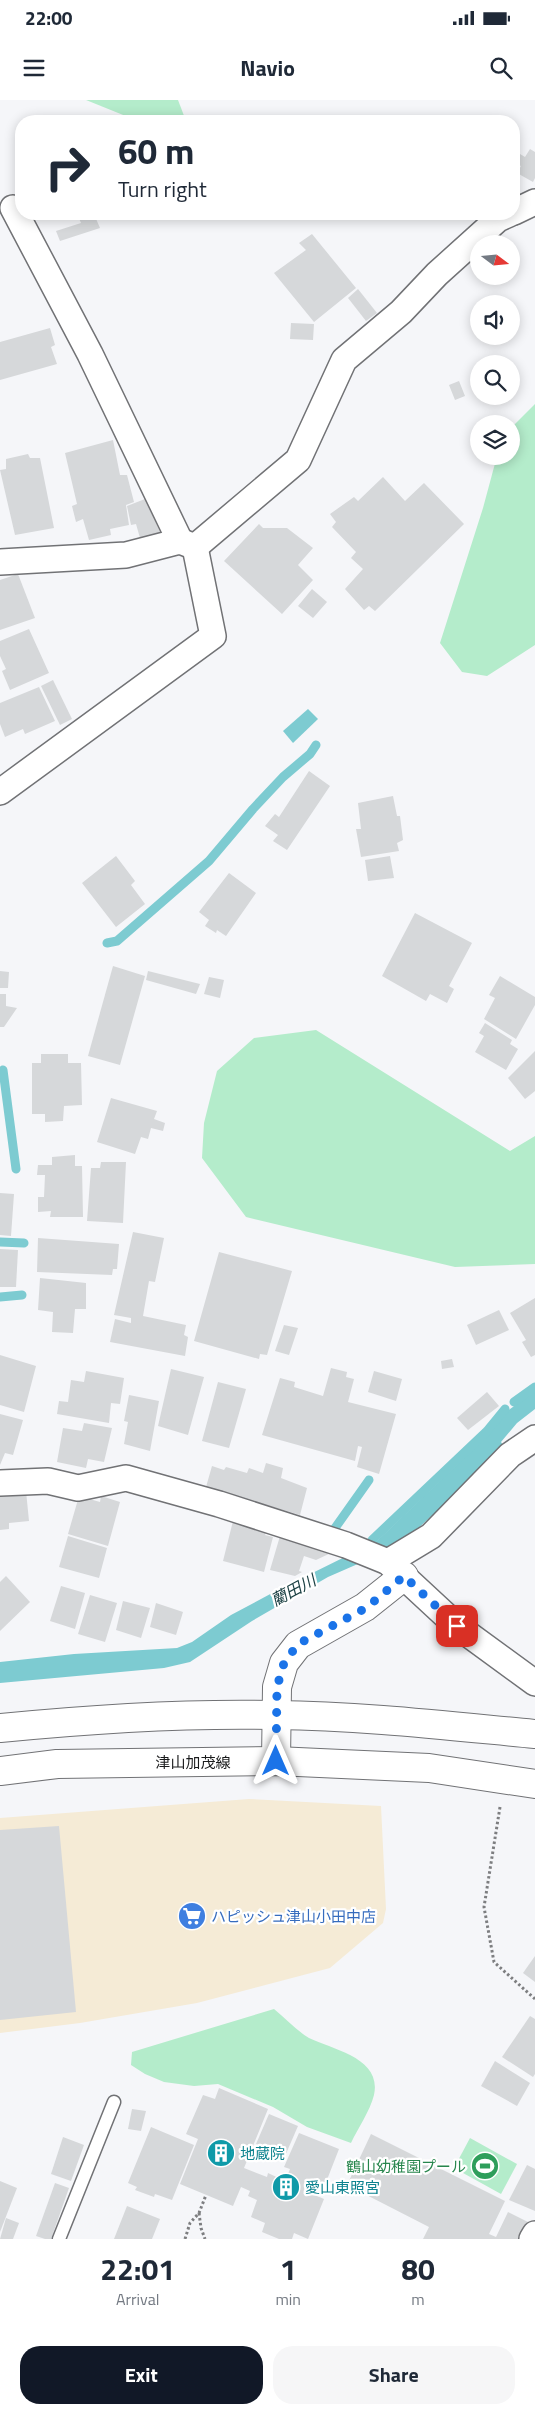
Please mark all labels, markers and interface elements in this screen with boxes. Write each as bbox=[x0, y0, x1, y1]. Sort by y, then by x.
text: 22:00 bbox=[25, 3, 72, 32]
text: Navio bbox=[240, 51, 295, 85]
icon: menu bbox=[20, 54, 48, 82]
icon: search bbox=[487, 54, 515, 82]
text: 60 m bbox=[118, 124, 194, 178]
icon: right bbox=[35, 135, 100, 200]
text: Turn right bbox=[118, 172, 207, 206]
north arrow bbox=[470, 235, 520, 285]
map controls bbox=[470, 235, 520, 465]
button: sound bbox=[470, 295, 520, 345]
button: search bbox=[470, 355, 520, 405]
button: layers bbox=[470, 415, 520, 465]
water label: 藺田川 bbox=[266, 1567, 322, 1612]
pin bbox=[436, 1605, 478, 1647]
icon: arrive bbox=[443, 1612, 471, 1640]
position arrow bbox=[249, 1734, 301, 1786]
street label: 津山加茂線 bbox=[155, 1751, 231, 1774]
supermarket icon: ハピッシュ津山小田中店 bbox=[177, 1901, 207, 1931]
place label: ハピッシュ津山小田中店 bbox=[211, 1905, 376, 1928]
building icon: 地蔵院 bbox=[206, 2138, 236, 2168]
place label: 地蔵院 bbox=[240, 2142, 285, 2165]
sports icon: 鶴山幼稚園プール bbox=[470, 2151, 500, 2181]
place label: 鶴山幼稚園プール bbox=[346, 2155, 466, 2178]
building icon: 愛山東照宮 bbox=[271, 2172, 301, 2202]
place label: 愛山東照宮 bbox=[305, 2176, 380, 2199]
text: 22:01 bbox=[100, 2246, 175, 2292]
text: 1 bbox=[280, 2246, 297, 2292]
text: 80 bbox=[401, 2246, 435, 2292]
text: Arrival bbox=[116, 2287, 159, 2311]
text: min bbox=[275, 2287, 301, 2311]
text: m bbox=[411, 2287, 425, 2311]
button: Exit bbox=[20, 2346, 263, 2404]
button: Share bbox=[273, 2346, 515, 2404]

